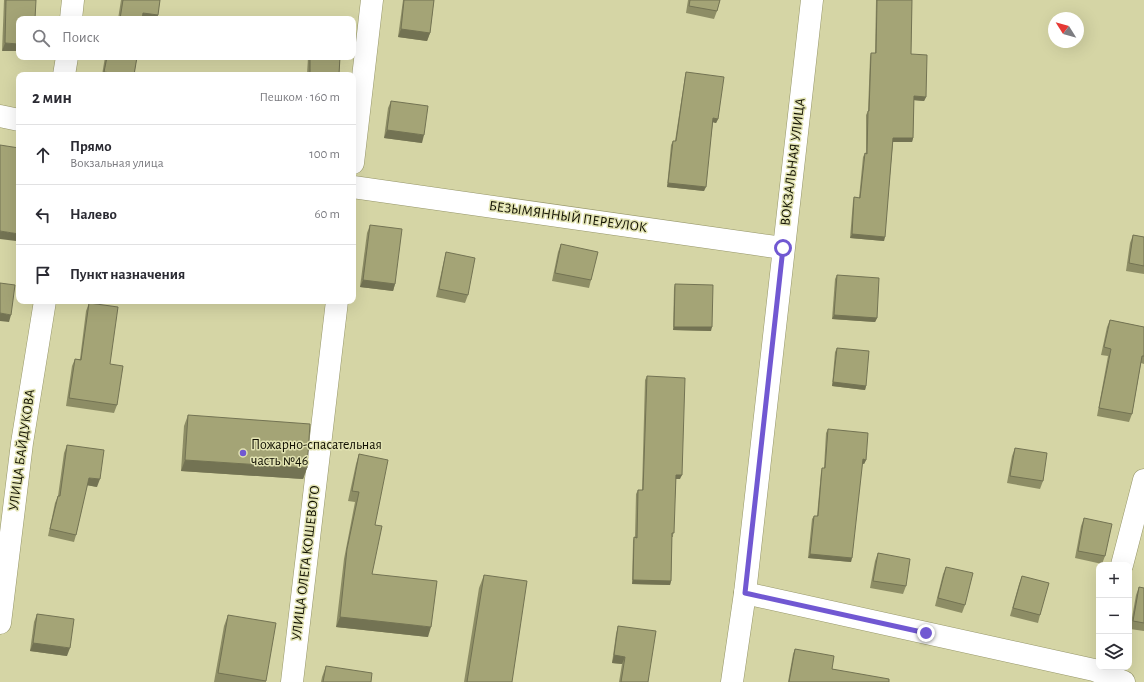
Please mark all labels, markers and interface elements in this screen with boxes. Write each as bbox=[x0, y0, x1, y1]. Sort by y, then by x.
north arrow bbox=[1048, 12, 1084, 48]
search box bbox=[16, 16, 356, 60]
icon: search bbox=[30, 27, 52, 49]
text: Поиск bbox=[62, 30, 100, 45]
text: 2 мин bbox=[32, 89, 72, 106]
text: Пешком · 160 m bbox=[259, 91, 340, 104]
street label: ВОКЗАЛЬНАЯ УЛИЦА bbox=[778, 97, 808, 227]
text: Прямо bbox=[70, 139, 112, 154]
icon: ahead bbox=[32, 144, 54, 166]
text: 100 m bbox=[309, 148, 340, 161]
text: Вокзальная улица bbox=[70, 157, 164, 170]
street label: БЕЗЫМЯННЫЙ ПЕРЕУЛОК bbox=[488, 198, 648, 235]
icon: left bbox=[32, 204, 54, 226]
text: Налево bbox=[70, 207, 117, 222]
text: 60 m bbox=[314, 208, 340, 221]
route start bbox=[774, 239, 792, 257]
icon: arrive bbox=[32, 264, 54, 286]
text: Пункт назначения bbox=[70, 267, 185, 282]
street label: УЛИЦА БАЙДУКОВА bbox=[6, 388, 37, 512]
place label: Пожарно-спасательная часть №46 bbox=[251, 438, 382, 468]
marker: Пожарно-спасательная часть №46 bbox=[238, 448, 248, 458]
street label: УЛИЦА ОЛЕГА КОШЕВОГО bbox=[290, 485, 322, 641]
map controls bbox=[1096, 562, 1132, 670]
button: + bbox=[1096, 562, 1132, 598]
button: − bbox=[1096, 598, 1132, 634]
route end bbox=[917, 624, 935, 642]
button: layers bbox=[1096, 634, 1132, 670]

